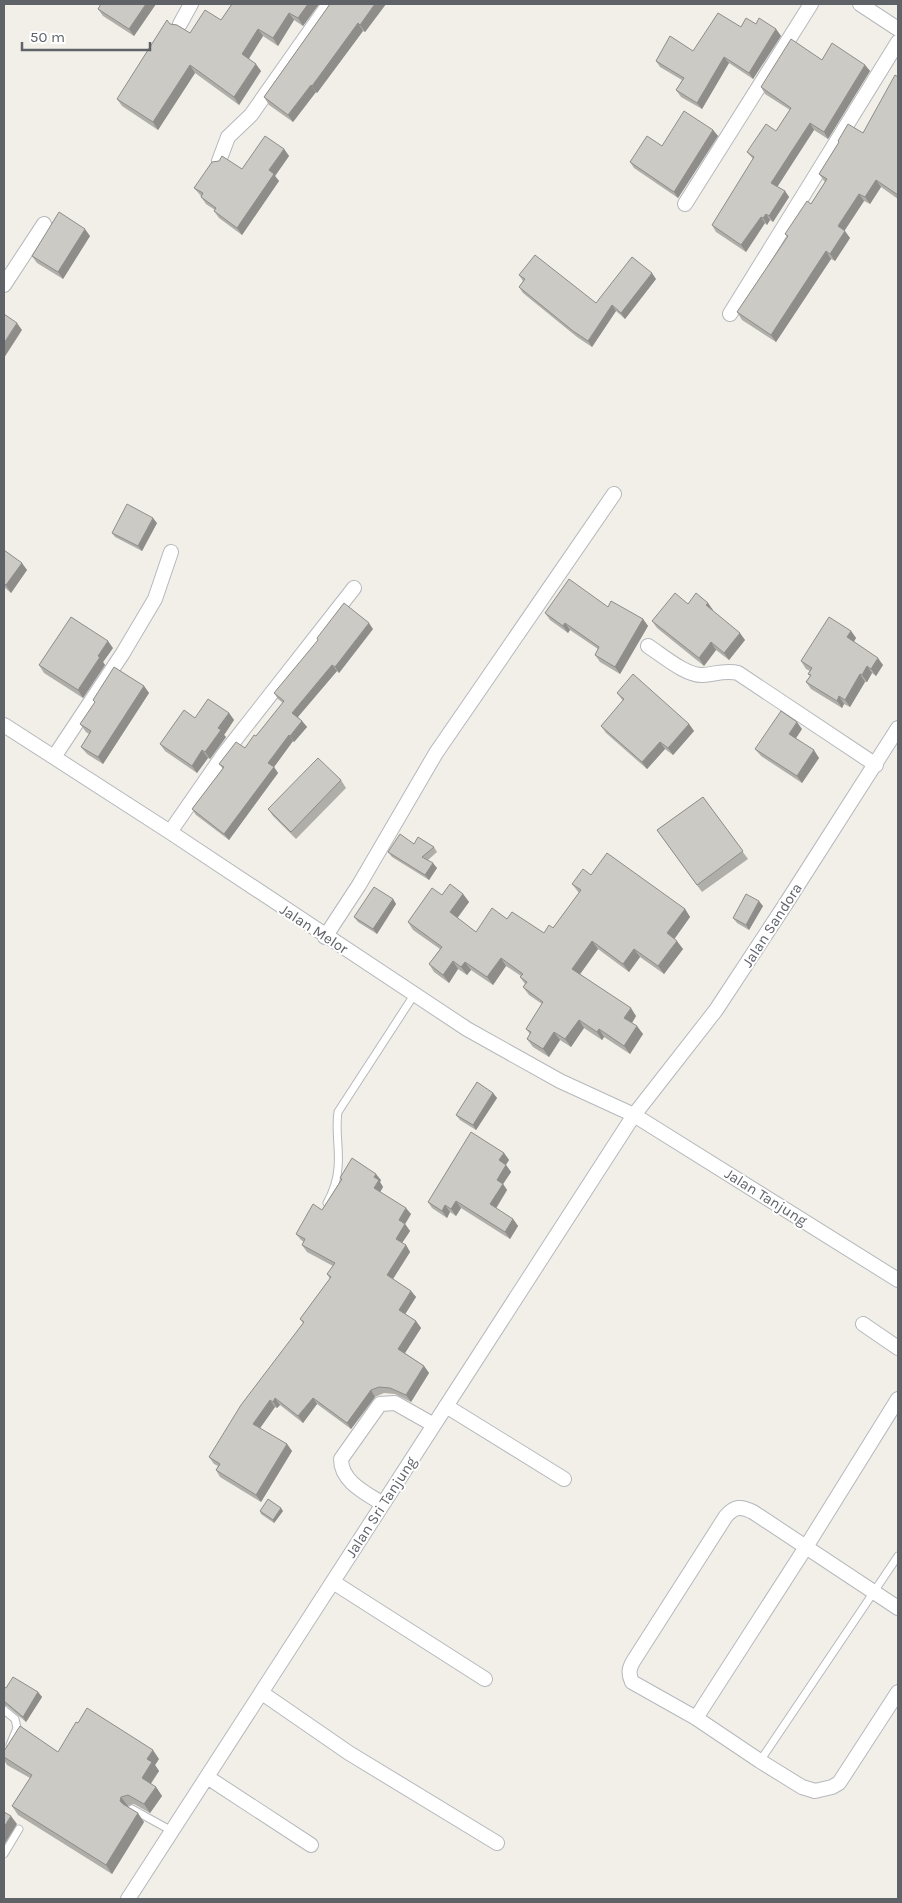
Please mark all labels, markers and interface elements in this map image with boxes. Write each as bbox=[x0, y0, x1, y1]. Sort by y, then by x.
scale bar bbox=[22, 20, 150, 52]
text: 50 m bbox=[30, 28, 65, 46]
street label: Jalan Sandora bbox=[738, 880, 806, 970]
street label: Jalan Melor bbox=[277, 900, 352, 958]
street label: Jalan Tanjung bbox=[721, 1164, 811, 1230]
street label: Jalan Sri Tanjung bbox=[342, 1453, 421, 1561]

